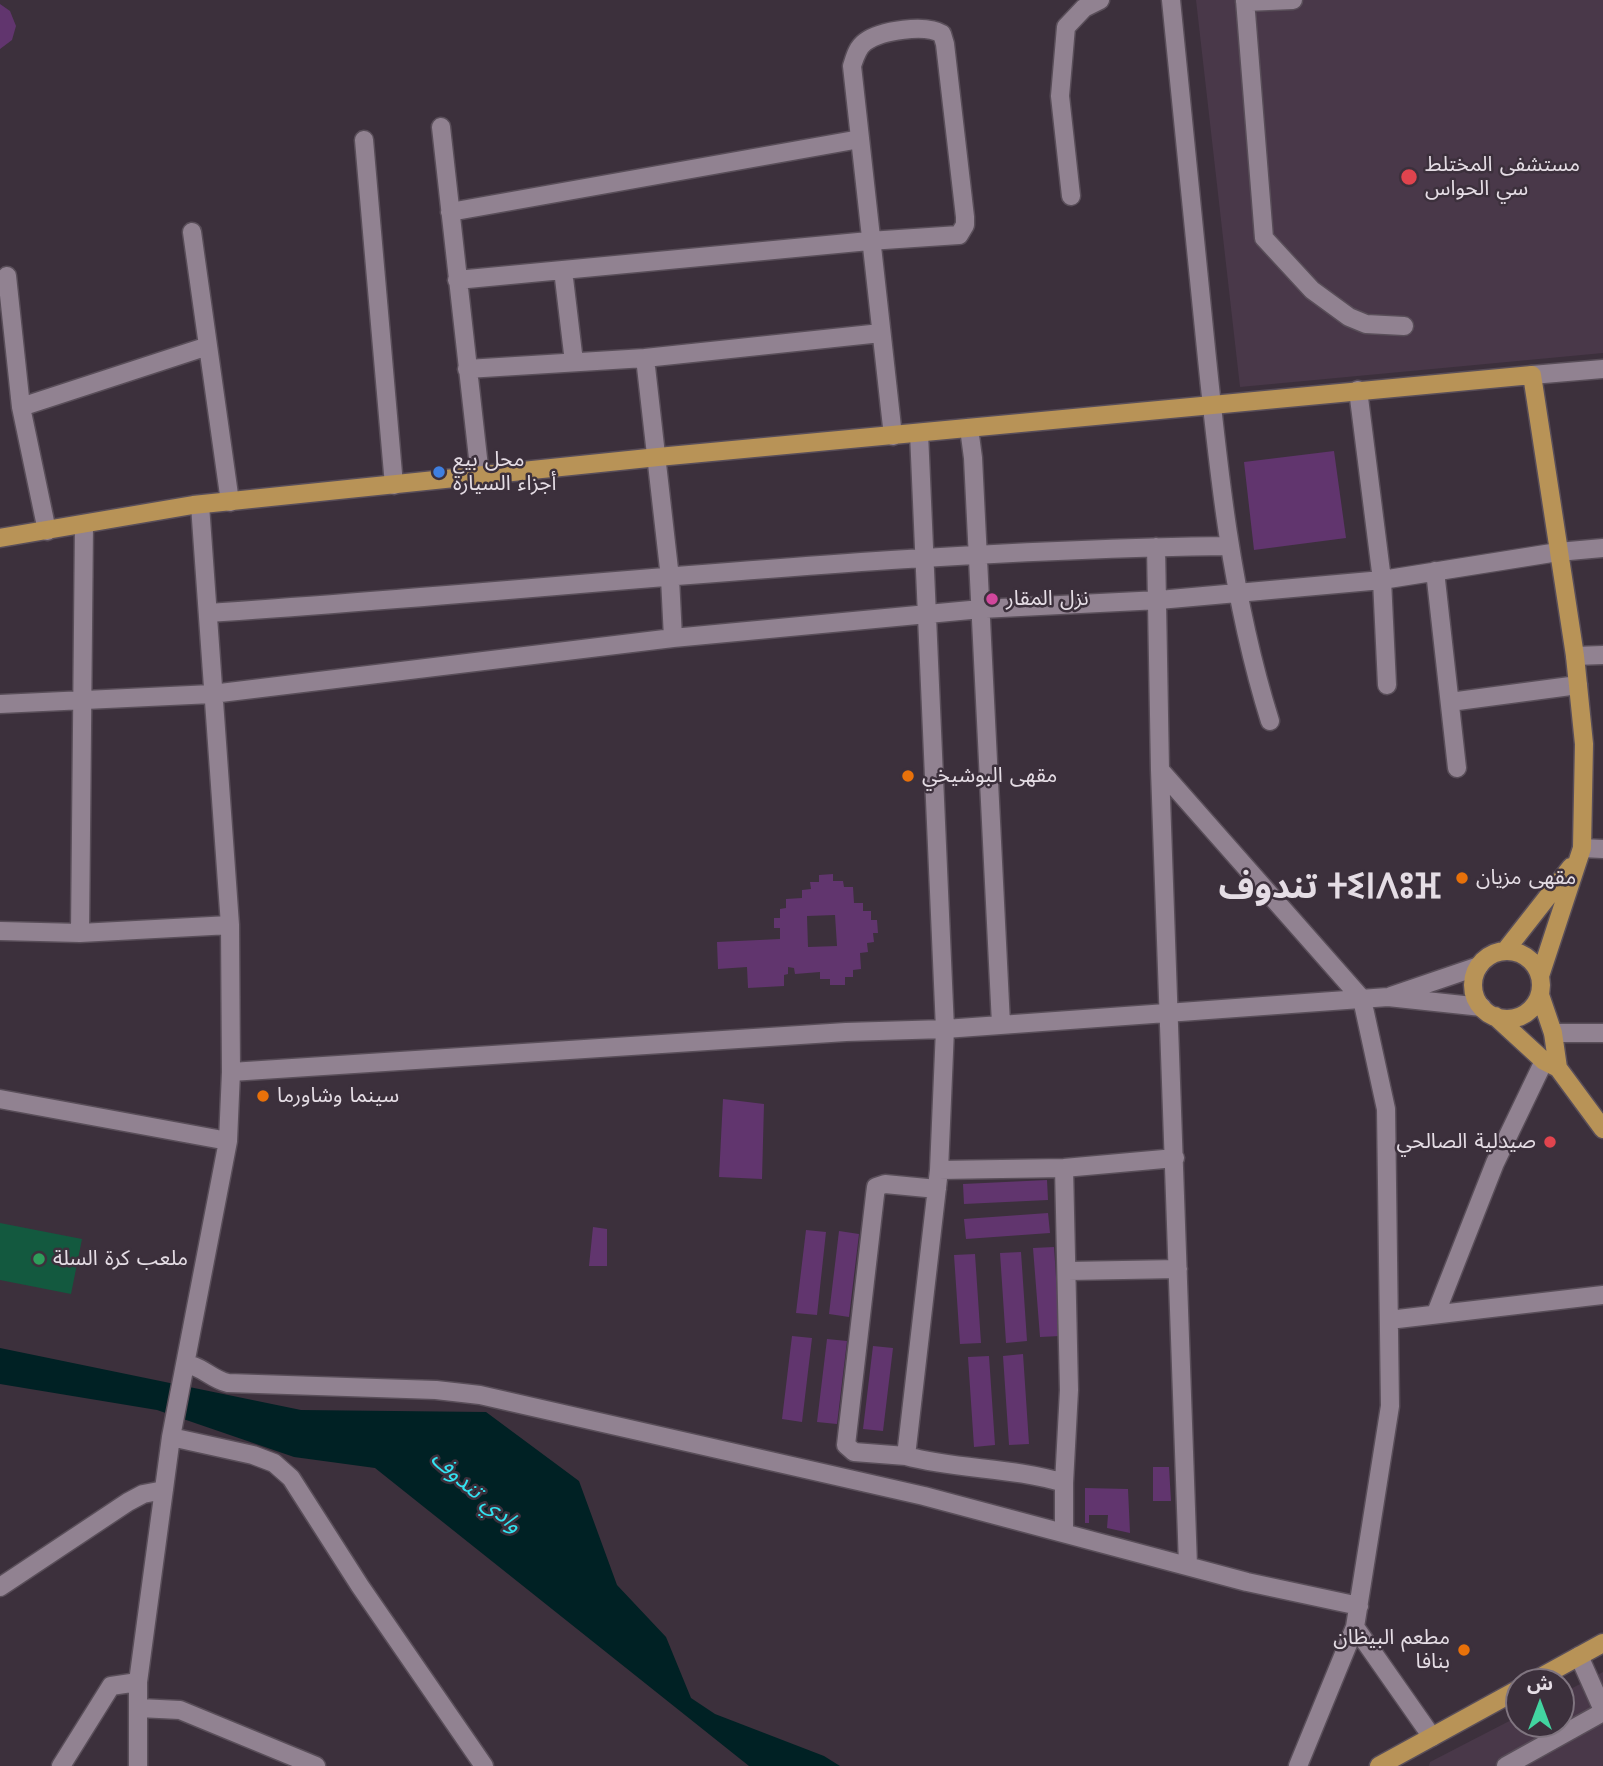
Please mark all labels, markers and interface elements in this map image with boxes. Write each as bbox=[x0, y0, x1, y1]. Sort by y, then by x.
place label: مستشفى المختلط سي الحواس bbox=[1425, 152, 1580, 202]
marker: مستشفى المختلط سي الحواس bbox=[1399, 167, 1419, 187]
place label: محل بيع أجزاء السيارة bbox=[453, 447, 557, 497]
marker: محل بيع أجزاء السيارة bbox=[431, 464, 447, 480]
place label: نزل المقار bbox=[1006, 586, 1089, 612]
marker: نزل المقار bbox=[984, 591, 1000, 607]
place label: مقهى البوشيخي bbox=[922, 763, 1057, 789]
marker: مقهى البوشيخي bbox=[900, 768, 916, 784]
place label: مقهى مزيان bbox=[1476, 865, 1576, 891]
district label: تندوف ⵜⵉⵏⴷⵓⴼ bbox=[1219, 867, 1441, 909]
marker: مقهى مزيان bbox=[1454, 870, 1470, 886]
place label: سينما وشاورما bbox=[277, 1083, 399, 1109]
marker: سينما وشاورما bbox=[255, 1088, 271, 1104]
place label: صيدلية الصالحي bbox=[1397, 1129, 1536, 1155]
marker: صيدلية الصالحي bbox=[1542, 1134, 1558, 1150]
place label: ملعب كرة السلة bbox=[53, 1246, 188, 1272]
marker: ملعب كرة السلة bbox=[31, 1251, 47, 1267]
water label: وادي تندوف bbox=[425, 1445, 527, 1539]
place label: مطعم البيظان بنافا bbox=[1333, 1625, 1450, 1675]
marker: مطعم البيظان بنافا bbox=[1456, 1642, 1472, 1658]
north arrow bbox=[1505, 1668, 1575, 1738]
text: ش bbox=[1527, 1672, 1553, 1695]

